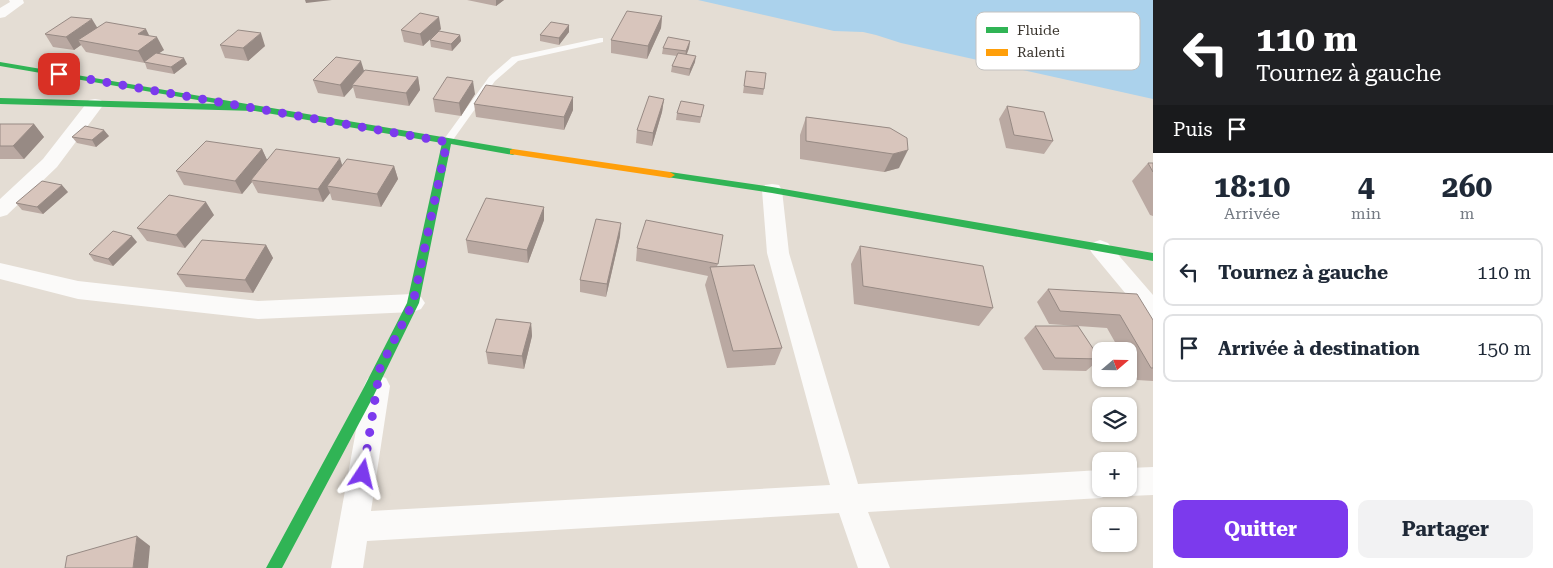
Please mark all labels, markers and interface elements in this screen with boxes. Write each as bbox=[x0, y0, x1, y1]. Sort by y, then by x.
legend bbox=[976, 12, 1140, 70]
text: 110 m bbox=[1256, 19, 1357, 60]
icon: left bbox=[1173, 20, 1238, 85]
text: Fluide bbox=[1017, 22, 1060, 38]
text: Ralenti bbox=[1017, 44, 1065, 60]
pin bbox=[38, 53, 80, 95]
icon: arrive bbox=[45, 60, 73, 88]
text: Tournez à gauche bbox=[1256, 61, 1441, 86]
icon: arrive bbox=[1223, 115, 1251, 143]
text: Puis bbox=[1173, 118, 1213, 141]
text: 18:10 bbox=[1214, 169, 1290, 204]
text: 4 bbox=[1358, 169, 1374, 204]
text: 260 bbox=[1442, 169, 1492, 204]
text: Arrivée bbox=[1224, 204, 1280, 223]
text: min bbox=[1351, 204, 1381, 223]
text: m bbox=[1460, 204, 1474, 223]
icon: left bbox=[1175, 258, 1203, 286]
text: Tournez à gauche bbox=[1218, 261, 1388, 284]
text: 110 m bbox=[1477, 261, 1531, 284]
icon: arrive bbox=[1175, 334, 1203, 362]
text: Arrivée à destination bbox=[1218, 337, 1420, 360]
text: 150 m bbox=[1477, 337, 1531, 360]
north arrow bbox=[1092, 342, 1138, 388]
map controls bbox=[1092, 342, 1137, 552]
button: layers bbox=[1092, 397, 1137, 442]
position arrow bbox=[336, 447, 388, 499]
button: + bbox=[1092, 452, 1137, 497]
button: Quitter bbox=[1173, 500, 1348, 558]
button: Partager bbox=[1358, 500, 1533, 558]
button: − bbox=[1092, 507, 1137, 552]

